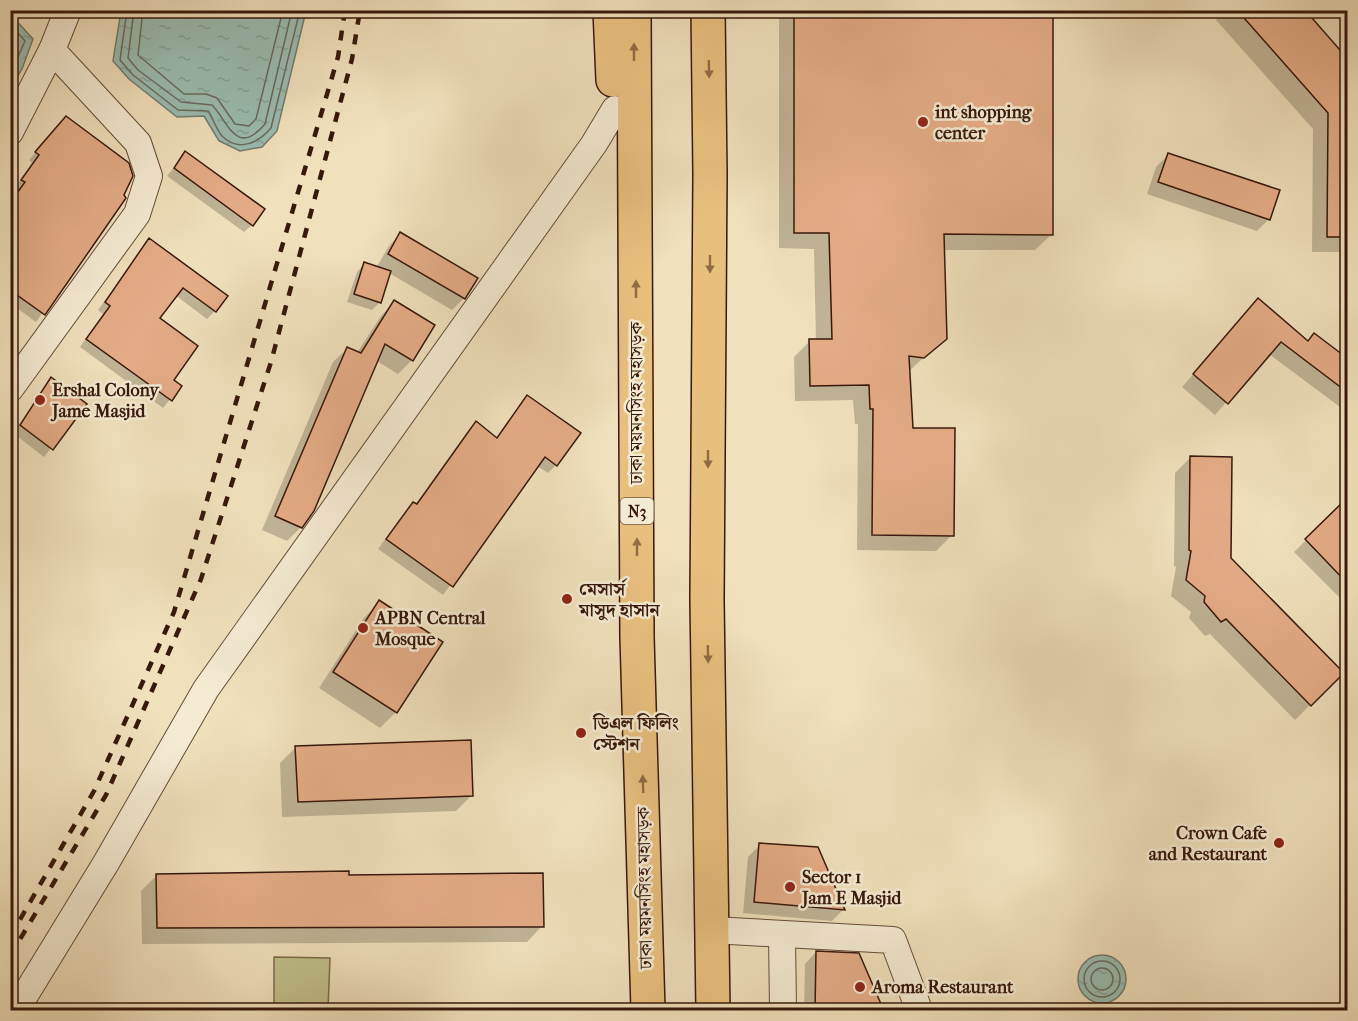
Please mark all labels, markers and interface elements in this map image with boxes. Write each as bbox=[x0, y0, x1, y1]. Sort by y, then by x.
one-way arrow bbox=[629, 43, 639, 62]
one-way arrow bbox=[704, 59, 714, 78]
place label: int shopping center bbox=[934, 102, 1033, 144]
marker: int shopping center bbox=[916, 115, 930, 129]
one-way arrow bbox=[705, 254, 714, 273]
one-way arrow bbox=[631, 280, 641, 299]
street label: ঢাকা ময়মনসিংহ মহাসড়ক bbox=[626, 321, 647, 485]
place label: Ershal Colony Jame Masjid bbox=[50, 380, 160, 422]
marker: Ershal Colony Jame Masjid bbox=[33, 393, 47, 407]
one-way arrow bbox=[703, 449, 713, 468]
road number: N3 bbox=[620, 498, 654, 524]
one-way arrow bbox=[632, 538, 642, 557]
place label: মেসার্স মাসুদ হাসান bbox=[578, 578, 661, 621]
marker: মেসার্স মাসুদ হাসান bbox=[560, 592, 574, 606]
place label: APBN Central Mosque bbox=[374, 608, 486, 650]
marker: APBN Central Mosque bbox=[356, 621, 370, 635]
one-way arrow bbox=[703, 644, 713, 663]
place label: ডিএল ফিলিং স্টেশন bbox=[592, 713, 679, 755]
marker: ডিএল ফিলিং স্টেশন bbox=[574, 726, 588, 740]
one-way arrow bbox=[638, 775, 648, 794]
street label: ঢাকা ময়মনসিংহ মহাসড়ক bbox=[633, 805, 657, 970]
place label: Crown Cafe and Restaurant bbox=[1149, 823, 1268, 865]
marker: Crown Cafe and Restaurant bbox=[1272, 836, 1286, 850]
place label: Sector 1 Jam E Masjid bbox=[800, 867, 903, 909]
marker: Sector 1 Jam E Masjid bbox=[783, 880, 797, 894]
place label: Aroma Restaurant bbox=[871, 977, 1014, 998]
marker: Aroma Restaurant bbox=[853, 980, 867, 994]

